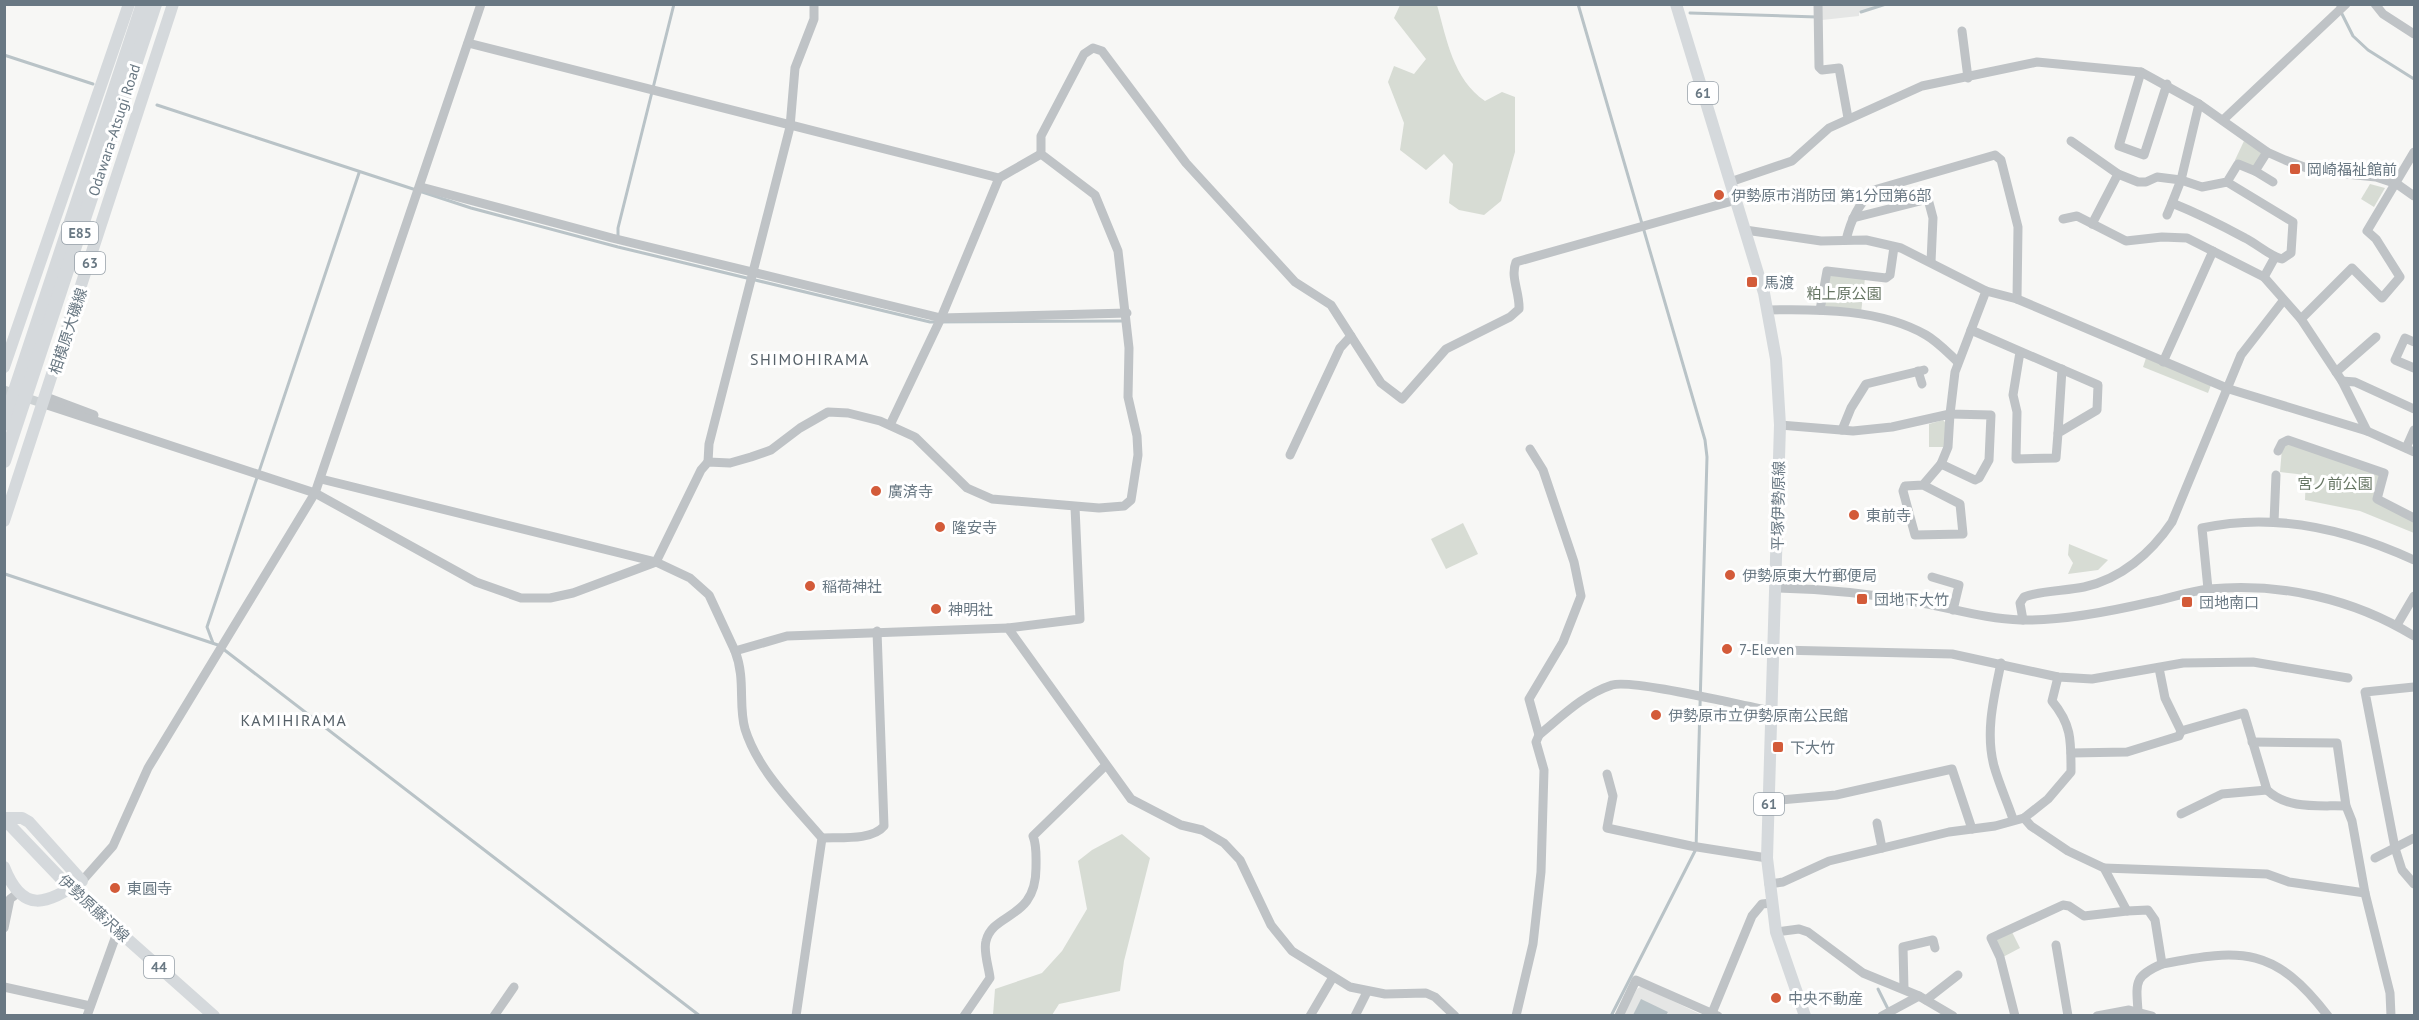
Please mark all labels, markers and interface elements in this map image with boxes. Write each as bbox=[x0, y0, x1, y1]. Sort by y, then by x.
street label: Odawara-Atsugi Road bbox=[84, 61, 144, 199]
road number: 61 bbox=[1688, 82, 1718, 104]
place label: 岡崎福祉館前 bbox=[2307, 160, 2397, 179]
marker: 岡崎福祉館前 bbox=[2288, 162, 2302, 176]
place label: 伊勢原市消防団 第1分団第6部 bbox=[1731, 186, 1931, 205]
marker: 伊勢原市消防団 第1分団第6部 bbox=[1712, 188, 1726, 202]
road number: E85 bbox=[62, 222, 98, 244]
road number: 63 bbox=[75, 252, 105, 274]
place label: 馬渡 bbox=[1764, 273, 1794, 292]
marker: 馬渡 bbox=[1745, 275, 1759, 289]
park label: 粕上原公園 bbox=[1806, 284, 1882, 303]
street label: 相模原大磯線 bbox=[45, 285, 91, 377]
district label: SHIMOHIRAMA bbox=[750, 349, 870, 369]
street label: 平塚伊勢原線 bbox=[1768, 461, 1788, 551]
park label: 宮ノ前公園 bbox=[2297, 474, 2373, 493]
place label: 廣済寺 bbox=[888, 482, 933, 501]
marker: 廣済寺 bbox=[869, 484, 883, 498]
place label: 東前寺 bbox=[1866, 506, 1911, 525]
marker: 東前寺 bbox=[1847, 508, 1861, 522]
place label: 隆安寺 bbox=[952, 518, 997, 537]
marker: 隆安寺 bbox=[933, 520, 947, 534]
place label: 伊勢原東大竹郵便局 bbox=[1742, 566, 1877, 585]
marker: 伊勢原東大竹郵便局 bbox=[1723, 568, 1737, 582]
place label: 稲荷神社 bbox=[822, 577, 882, 596]
marker: 稲荷神社 bbox=[803, 579, 817, 593]
place label: 団地下大竹 bbox=[1874, 590, 1949, 609]
marker: 団地下大竹 bbox=[1855, 592, 1869, 606]
place label: 団地南口 bbox=[2199, 593, 2259, 612]
marker: 団地南口 bbox=[2180, 595, 2194, 609]
place label: 神明社 bbox=[948, 600, 993, 619]
marker: 神明社 bbox=[929, 602, 943, 616]
place label: 7-Eleven bbox=[1739, 640, 1794, 659]
marker: 7-Eleven bbox=[1720, 642, 1734, 656]
place label: 伊勢原市立伊勢原南公民館 bbox=[1668, 706, 1848, 725]
marker: 伊勢原市立伊勢原南公民館 bbox=[1649, 708, 1663, 722]
district label: KAMIHIRAMA bbox=[241, 710, 347, 730]
place label: 下大竹 bbox=[1790, 738, 1835, 757]
marker: 下大竹 bbox=[1771, 740, 1785, 754]
road number: 61 bbox=[1754, 793, 1784, 815]
street label: 伊勢原藤沢線 bbox=[55, 870, 133, 946]
place label: 東圓寺 bbox=[127, 879, 172, 898]
marker: 東圓寺 bbox=[108, 881, 122, 895]
road number: 44 bbox=[144, 956, 174, 978]
place label: 中央不動産 bbox=[1788, 989, 1863, 1008]
marker: 中央不動産 bbox=[1769, 991, 1783, 1005]

